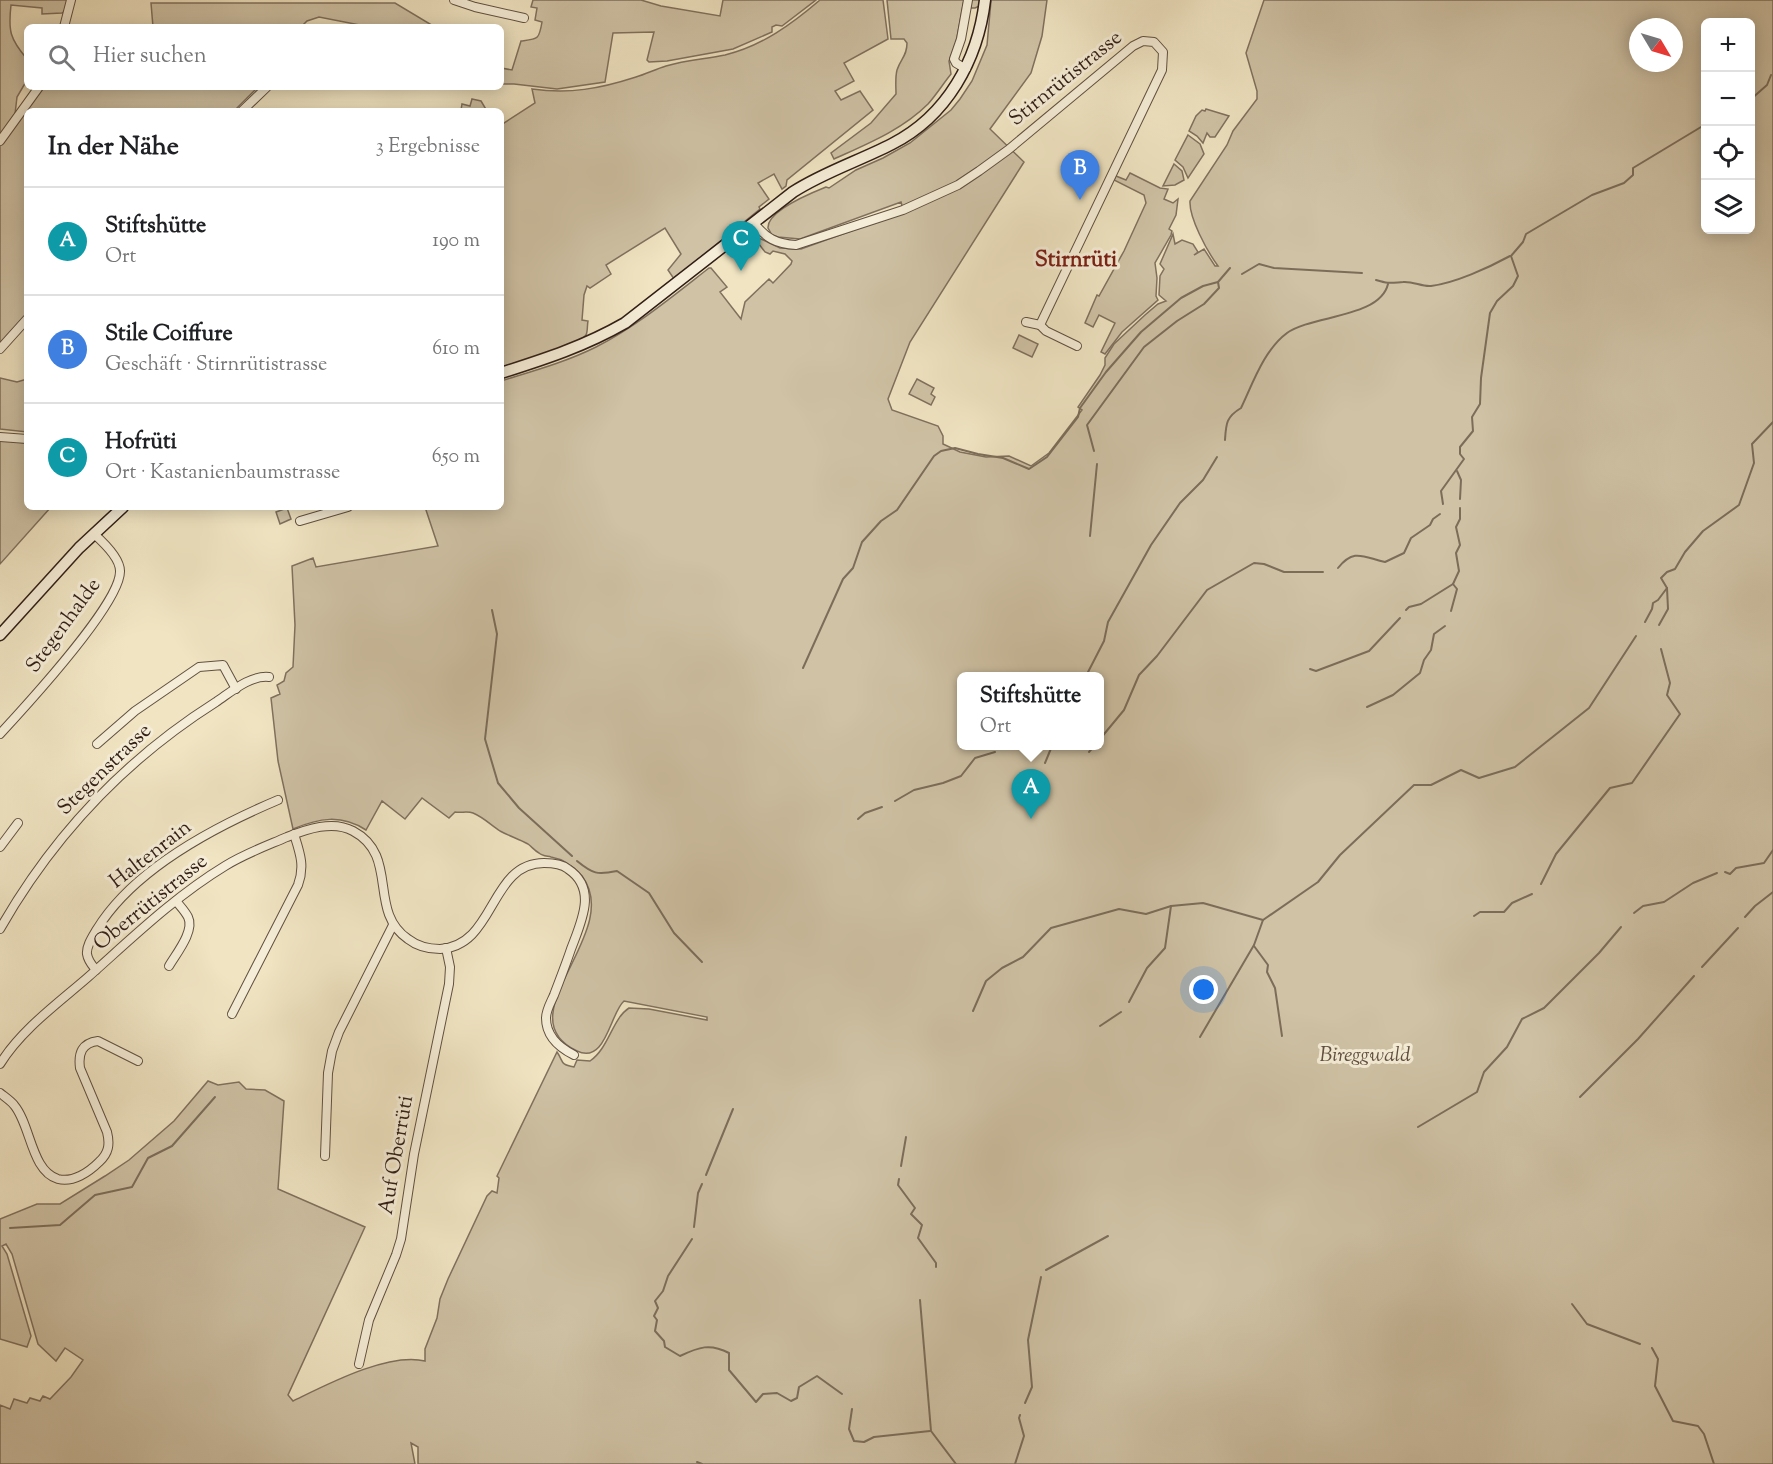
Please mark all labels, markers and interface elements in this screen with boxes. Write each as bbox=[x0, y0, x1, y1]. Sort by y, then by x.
north arrow bbox=[1629, 18, 1683, 72]
map controls bbox=[1701, 18, 1755, 234]
button: + bbox=[1701, 18, 1755, 72]
search box bbox=[24, 24, 504, 90]
street label: Stirnrütistrasse bbox=[1003, 24, 1129, 134]
icon: search bbox=[45, 41, 78, 74]
text: Hier suchen bbox=[93, 41, 207, 73]
button: − bbox=[1701, 72, 1755, 126]
button: locate bbox=[1701, 126, 1755, 180]
text: In der Nähe bbox=[48, 129, 179, 166]
text: 3 Ergebnisse bbox=[376, 133, 480, 162]
pin: B bbox=[1060, 150, 1100, 200]
button: layers bbox=[1701, 180, 1755, 234]
text: Stiftshütte bbox=[105, 211, 206, 243]
pin: C bbox=[722, 222, 760, 271]
text: A bbox=[59, 227, 76, 256]
text: 190 m bbox=[432, 227, 480, 256]
text: Ort bbox=[105, 243, 136, 272]
district label: Stirnrüti bbox=[1035, 245, 1118, 277]
text: Stile Coiffure bbox=[105, 319, 233, 351]
text: B bbox=[61, 335, 74, 364]
text: 610 m bbox=[432, 335, 480, 364]
text: Geschäft · Stirnrütistrasse bbox=[105, 351, 327, 380]
text: Hofrüti bbox=[105, 427, 177, 459]
text: C bbox=[59, 443, 76, 472]
text: 650 m bbox=[432, 443, 480, 472]
text: Ort · Kastanienbaumstrasse bbox=[105, 459, 340, 488]
street label: Stegenhalde bbox=[19, 572, 109, 680]
popup bbox=[957, 672, 1104, 750]
text: Stiftshütte bbox=[980, 681, 1081, 713]
text: Ort bbox=[980, 713, 1011, 742]
street label: Stegenstrasse bbox=[51, 717, 159, 823]
pin: A bbox=[1012, 770, 1050, 819]
street label: Haltenrain bbox=[104, 813, 198, 897]
street label: Oberrütistrasse bbox=[87, 847, 215, 959]
your location bbox=[1189, 975, 1218, 1004]
park label: Bireggwald bbox=[1319, 1041, 1411, 1071]
street label: Auf Oberrüti bbox=[372, 1093, 422, 1217]

